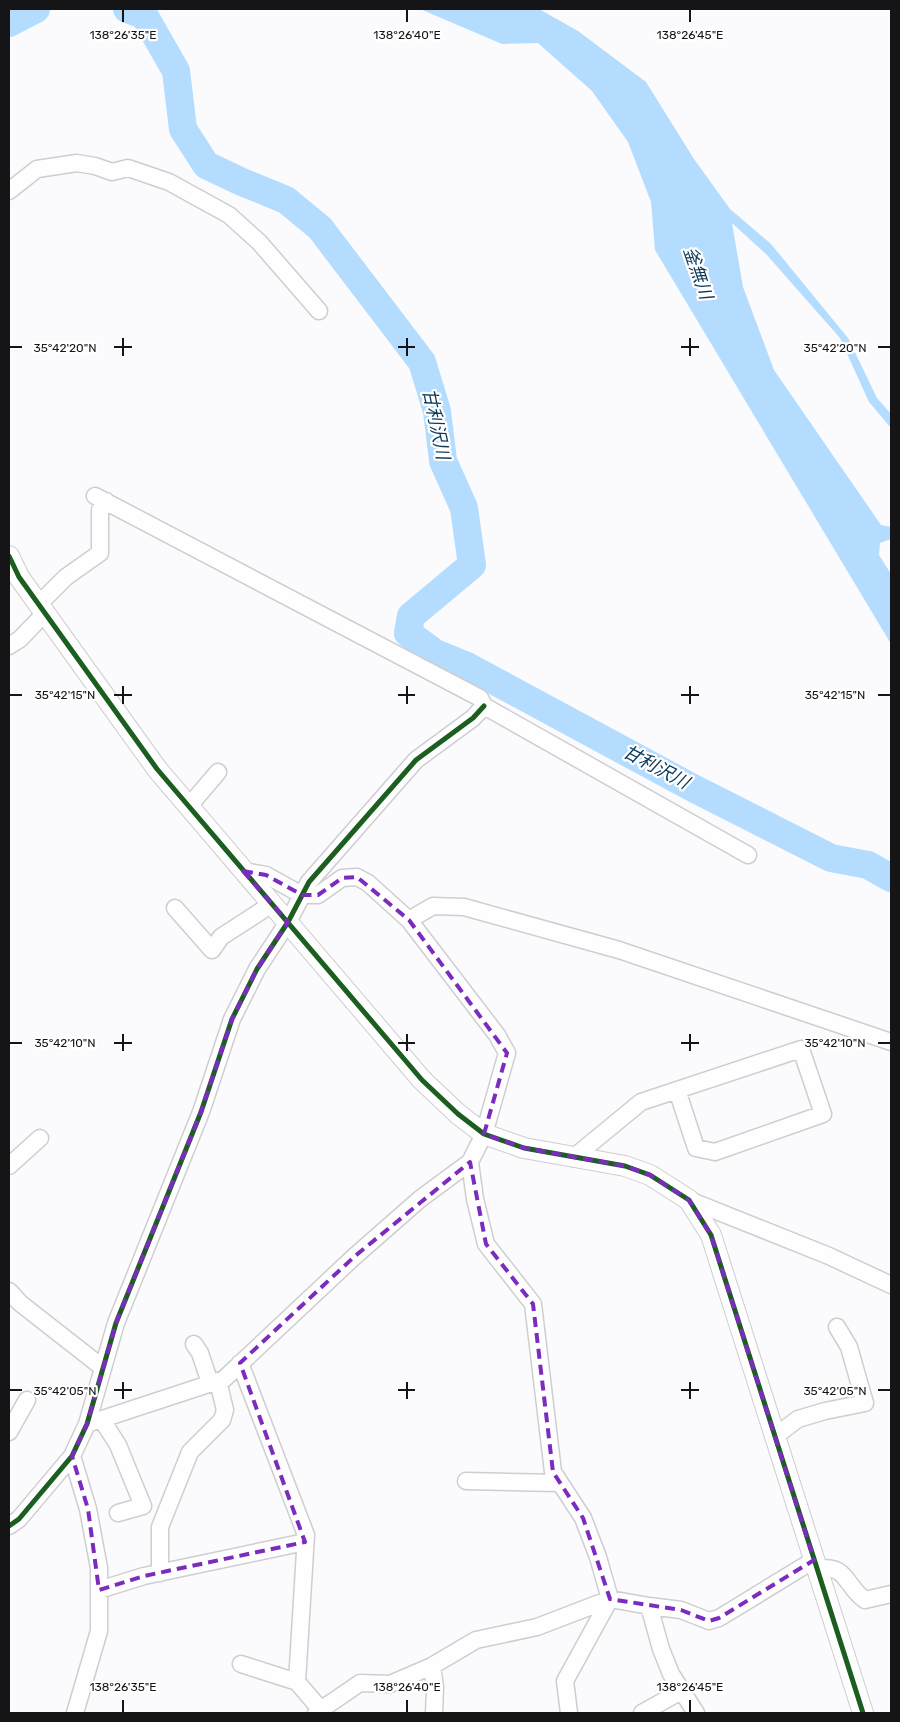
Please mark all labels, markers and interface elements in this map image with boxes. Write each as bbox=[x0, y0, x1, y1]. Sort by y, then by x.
text: 138°26'35"E bbox=[89, 28, 157, 42]
text: 138°26'40"E bbox=[373, 28, 441, 42]
text: 138°26'45"E bbox=[657, 28, 723, 42]
water label: 釜無川 bbox=[679, 244, 718, 304]
text: 35°42'20"N bbox=[33, 341, 97, 355]
text: 35°42'20"N bbox=[803, 341, 867, 355]
water label: 甘利沢川 bbox=[418, 386, 455, 463]
text: 35°42'15"N bbox=[35, 688, 95, 702]
text: 35°42'15"N bbox=[805, 688, 865, 702]
water label: 甘利沢川 bbox=[619, 740, 695, 795]
text: 35°42'10"N bbox=[34, 1036, 96, 1050]
text: 35°42'10"N bbox=[804, 1036, 866, 1050]
text: 35°42'05"N bbox=[33, 1384, 97, 1398]
text: 35°42'05"N bbox=[803, 1384, 867, 1398]
text: 138°26'35"E bbox=[89, 1680, 157, 1694]
text: 138°26'40"E bbox=[373, 1680, 441, 1694]
text: 138°26'45"E bbox=[657, 1680, 723, 1694]

